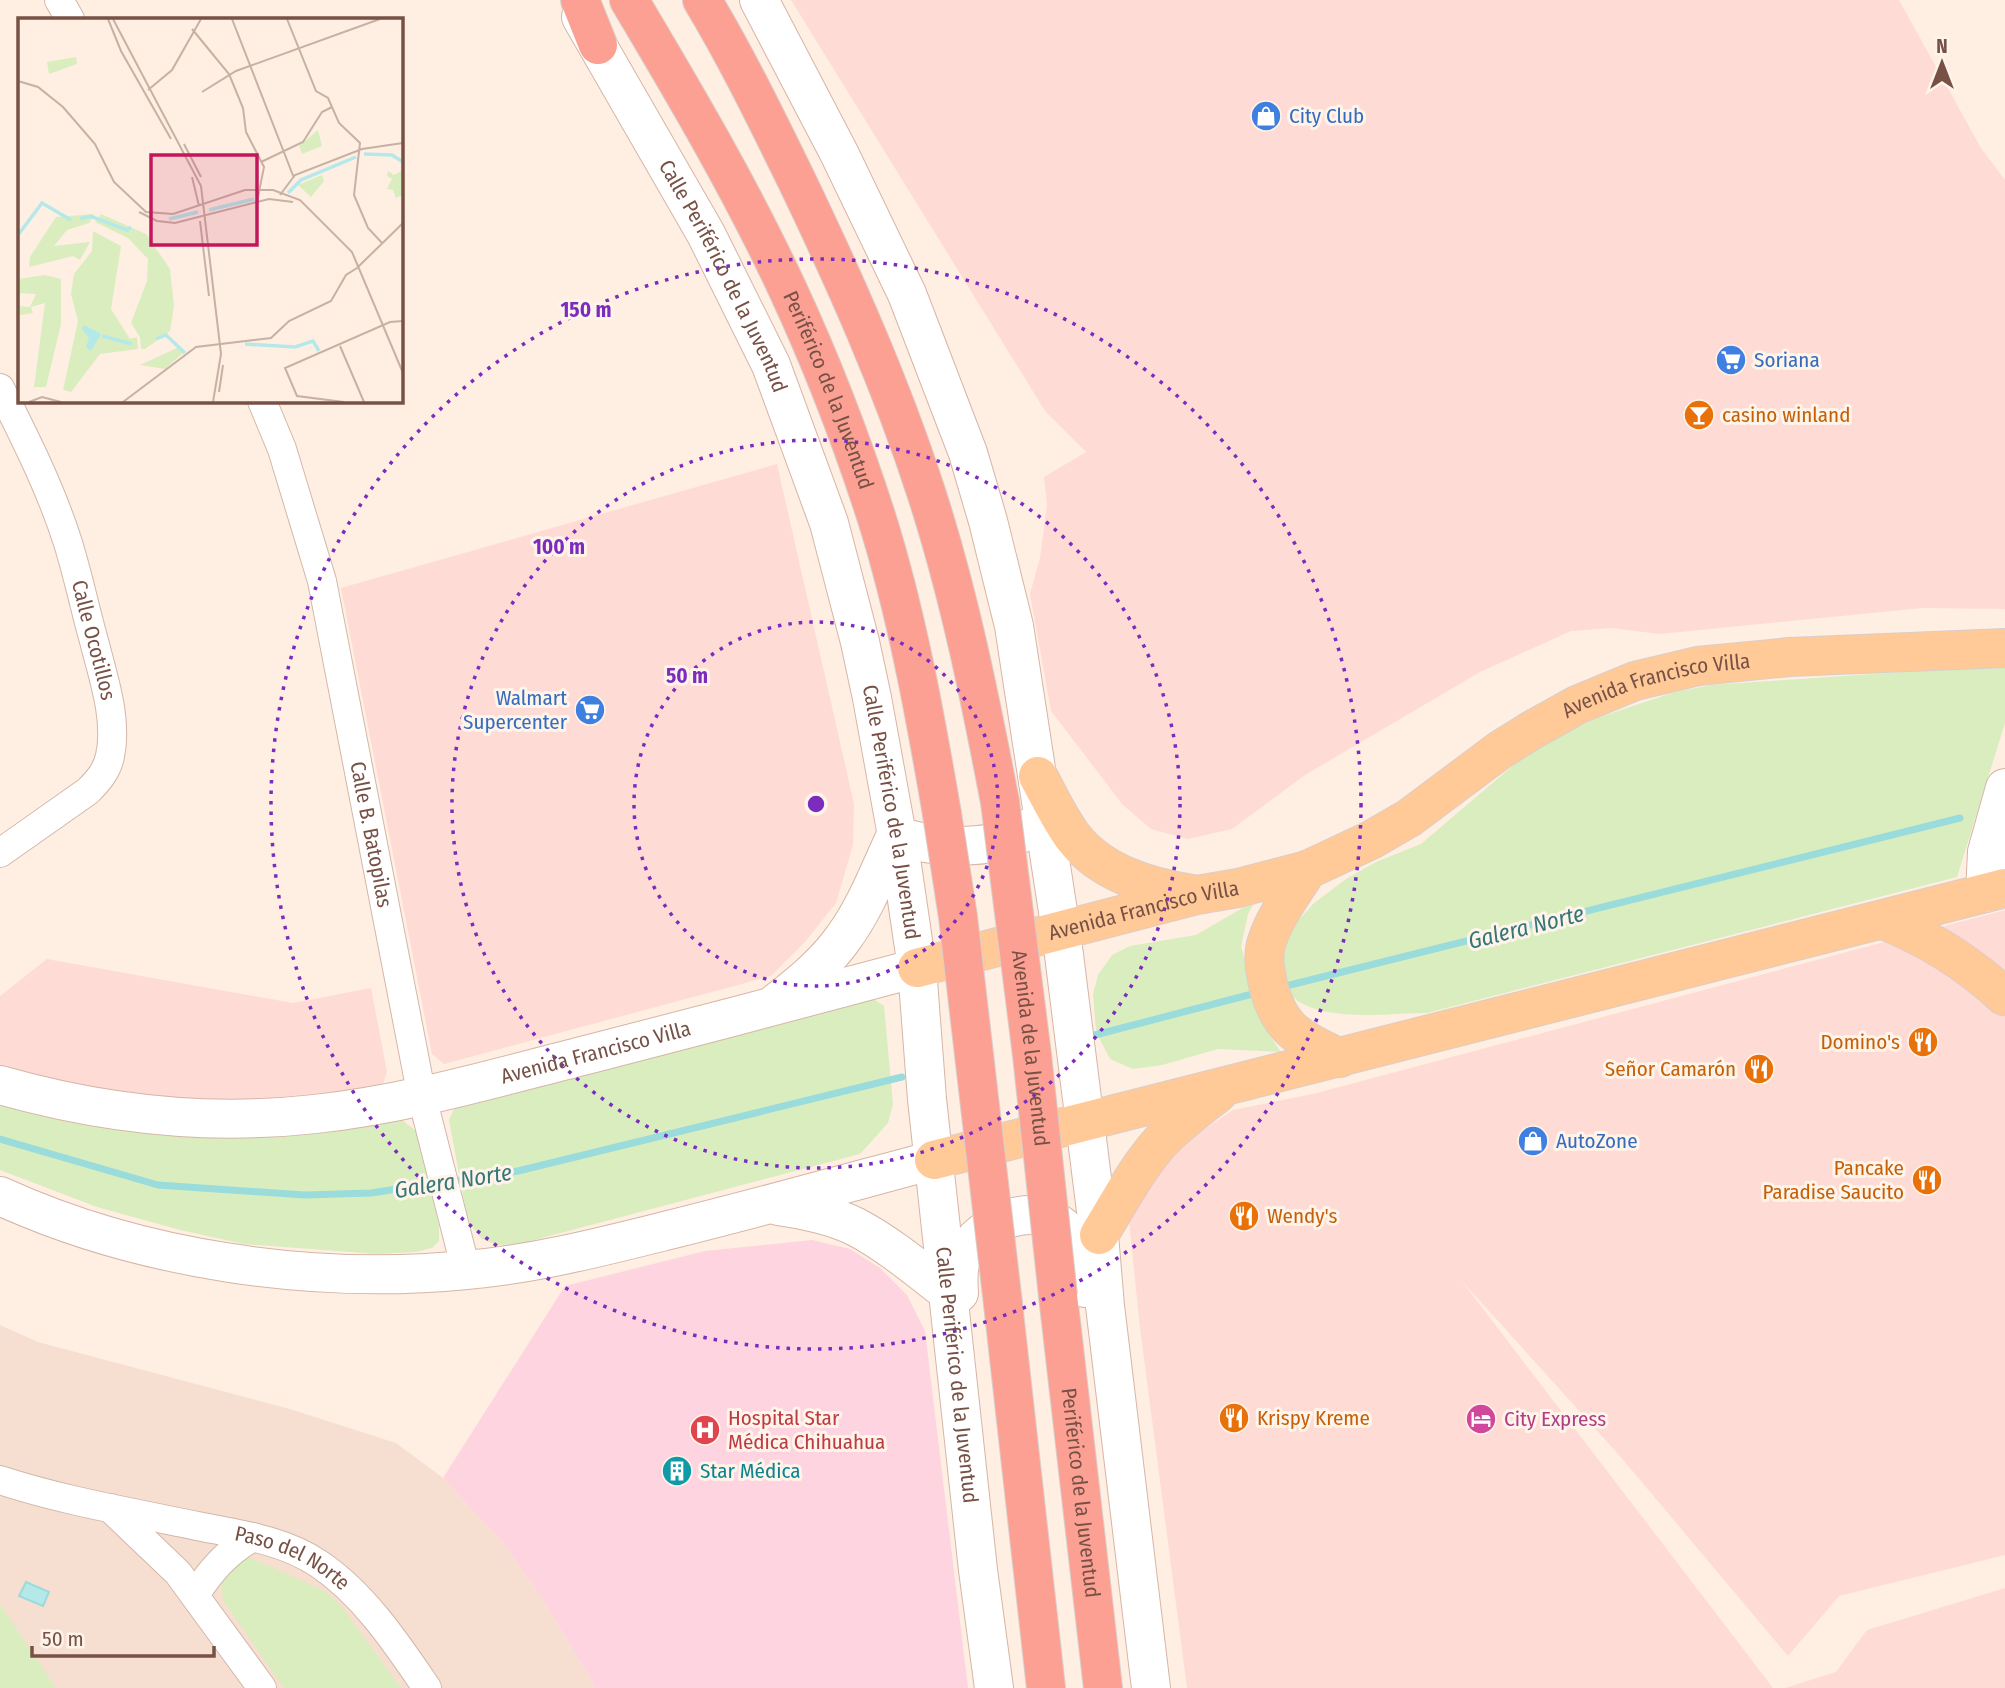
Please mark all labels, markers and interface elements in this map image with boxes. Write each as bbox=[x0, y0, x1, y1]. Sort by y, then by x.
inset map bbox=[18, 18, 402, 402]
north arrow bbox=[1907, 28, 1977, 98]
text: N bbox=[1936, 35, 1948, 58]
shop icon: City Club bbox=[1249, 99, 1283, 133]
place label: City Club bbox=[1289, 103, 1364, 129]
street label: Calle Periférico de la Juventud bbox=[653, 155, 793, 396]
street label: Periférico de la Juventud bbox=[777, 287, 879, 493]
text: 150 m bbox=[560, 297, 612, 323]
supermarket icon: Soriana bbox=[1714, 343, 1748, 377]
place label: Soriana bbox=[1754, 347, 1820, 373]
bar icon: casino winland bbox=[1682, 398, 1716, 432]
place label: casino winland bbox=[1722, 402, 1850, 428]
text: 100 m bbox=[533, 534, 585, 560]
street label: Calle Ocotillos bbox=[66, 577, 121, 702]
street label: Avenida Francisco Villa bbox=[1557, 648, 1751, 724]
text: 50 m bbox=[666, 663, 708, 689]
street label: Calle Periférico de la Juventud bbox=[857, 682, 926, 941]
place label: Walmart Supercenter bbox=[463, 685, 568, 735]
supermarket icon: Walmart Supercenter bbox=[573, 693, 607, 727]
street label: Calle B. Batopilas bbox=[344, 759, 398, 910]
centre of rings bbox=[804, 792, 828, 816]
street label: Avenida Francisco Villa bbox=[1046, 875, 1241, 946]
water label: Galera Norte bbox=[1465, 899, 1587, 955]
street label: Avenida de la Juventud bbox=[1006, 948, 1055, 1148]
street label: Avenida Francisco Villa bbox=[498, 1015, 694, 1090]
restaurant icon: Domino's bbox=[1906, 1025, 1940, 1059]
place label: Domino's bbox=[1820, 1029, 1900, 1055]
restaurant icon: Señor Camarón bbox=[1742, 1052, 1776, 1086]
place label: Señor Camarón bbox=[1605, 1056, 1736, 1082]
shop icon: AutoZone bbox=[1516, 1124, 1550, 1158]
place label: AutoZone bbox=[1556, 1128, 1638, 1154]
place label: Pancake Paradise Saucito bbox=[1762, 1155, 1904, 1205]
water label: Galera Norte bbox=[392, 1158, 514, 1204]
restaurant icon: Pancake Paradise Saucito bbox=[1910, 1163, 1944, 1197]
restaurant icon: Wendy's bbox=[1227, 1199, 1261, 1233]
place label: Wendy's bbox=[1267, 1203, 1338, 1229]
street label: Calle Periférico de la Juventud bbox=[930, 1245, 984, 1505]
street label: Periférico de la Juventud bbox=[1056, 1386, 1106, 1599]
restaurant icon: Krispy Kreme bbox=[1217, 1401, 1251, 1435]
hotel icon: City Express bbox=[1464, 1402, 1498, 1436]
place label: Hospital Star Médica Chihuahua bbox=[728, 1405, 885, 1455]
place label: Krispy Kreme bbox=[1257, 1405, 1370, 1431]
place label: City Express bbox=[1504, 1406, 1606, 1432]
hospital icon: Hospital Star Médica Chihuahua bbox=[688, 1413, 722, 1447]
building icon: Star Médica bbox=[660, 1454, 694, 1488]
place label: Star Médica bbox=[700, 1458, 801, 1484]
street label: Paso del Norte bbox=[233, 1521, 355, 1596]
scale bar bbox=[32, 1614, 214, 1658]
text: 50 m bbox=[42, 1626, 84, 1652]

